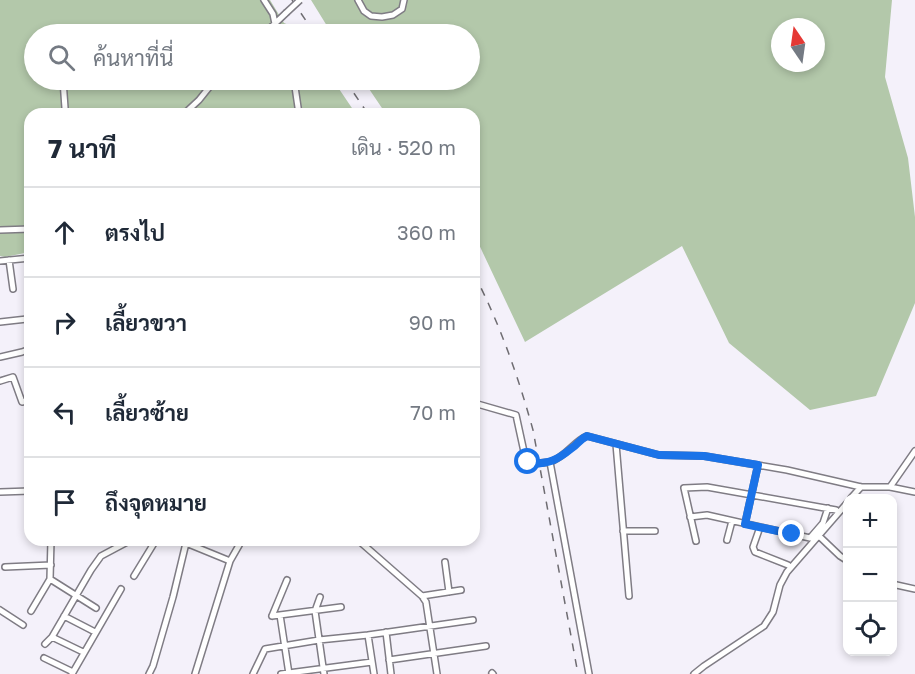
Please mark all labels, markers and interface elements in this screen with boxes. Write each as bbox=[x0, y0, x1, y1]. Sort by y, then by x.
north arrow bbox=[771, 18, 825, 72]
search box bbox=[24, 24, 480, 90]
icon: search bbox=[45, 41, 78, 74]
text: ค้นหาที่นี่ bbox=[93, 44, 173, 71]
text: 7 นาที bbox=[48, 133, 116, 164]
text: เดิน · 520 m bbox=[351, 135, 456, 159]
icon: ahead bbox=[48, 216, 81, 249]
text: ตรงไป bbox=[105, 219, 165, 246]
text: 360 m bbox=[397, 220, 456, 244]
icon: right bbox=[48, 306, 81, 339]
text: เลี้ยวขวา bbox=[105, 309, 187, 336]
text: 90 m bbox=[409, 310, 456, 334]
icon: left bbox=[48, 396, 81, 429]
text: เลี้ยวซ้าย bbox=[105, 399, 189, 426]
text: 70 m bbox=[410, 400, 456, 424]
route start bbox=[514, 448, 540, 474]
icon: arrive bbox=[48, 486, 81, 519]
text: ถึงจุดหมาย bbox=[105, 489, 207, 516]
map controls bbox=[843, 494, 897, 656]
button: + bbox=[843, 494, 897, 548]
route end bbox=[778, 520, 804, 546]
button: − bbox=[843, 548, 897, 602]
button: locate bbox=[843, 602, 897, 656]

